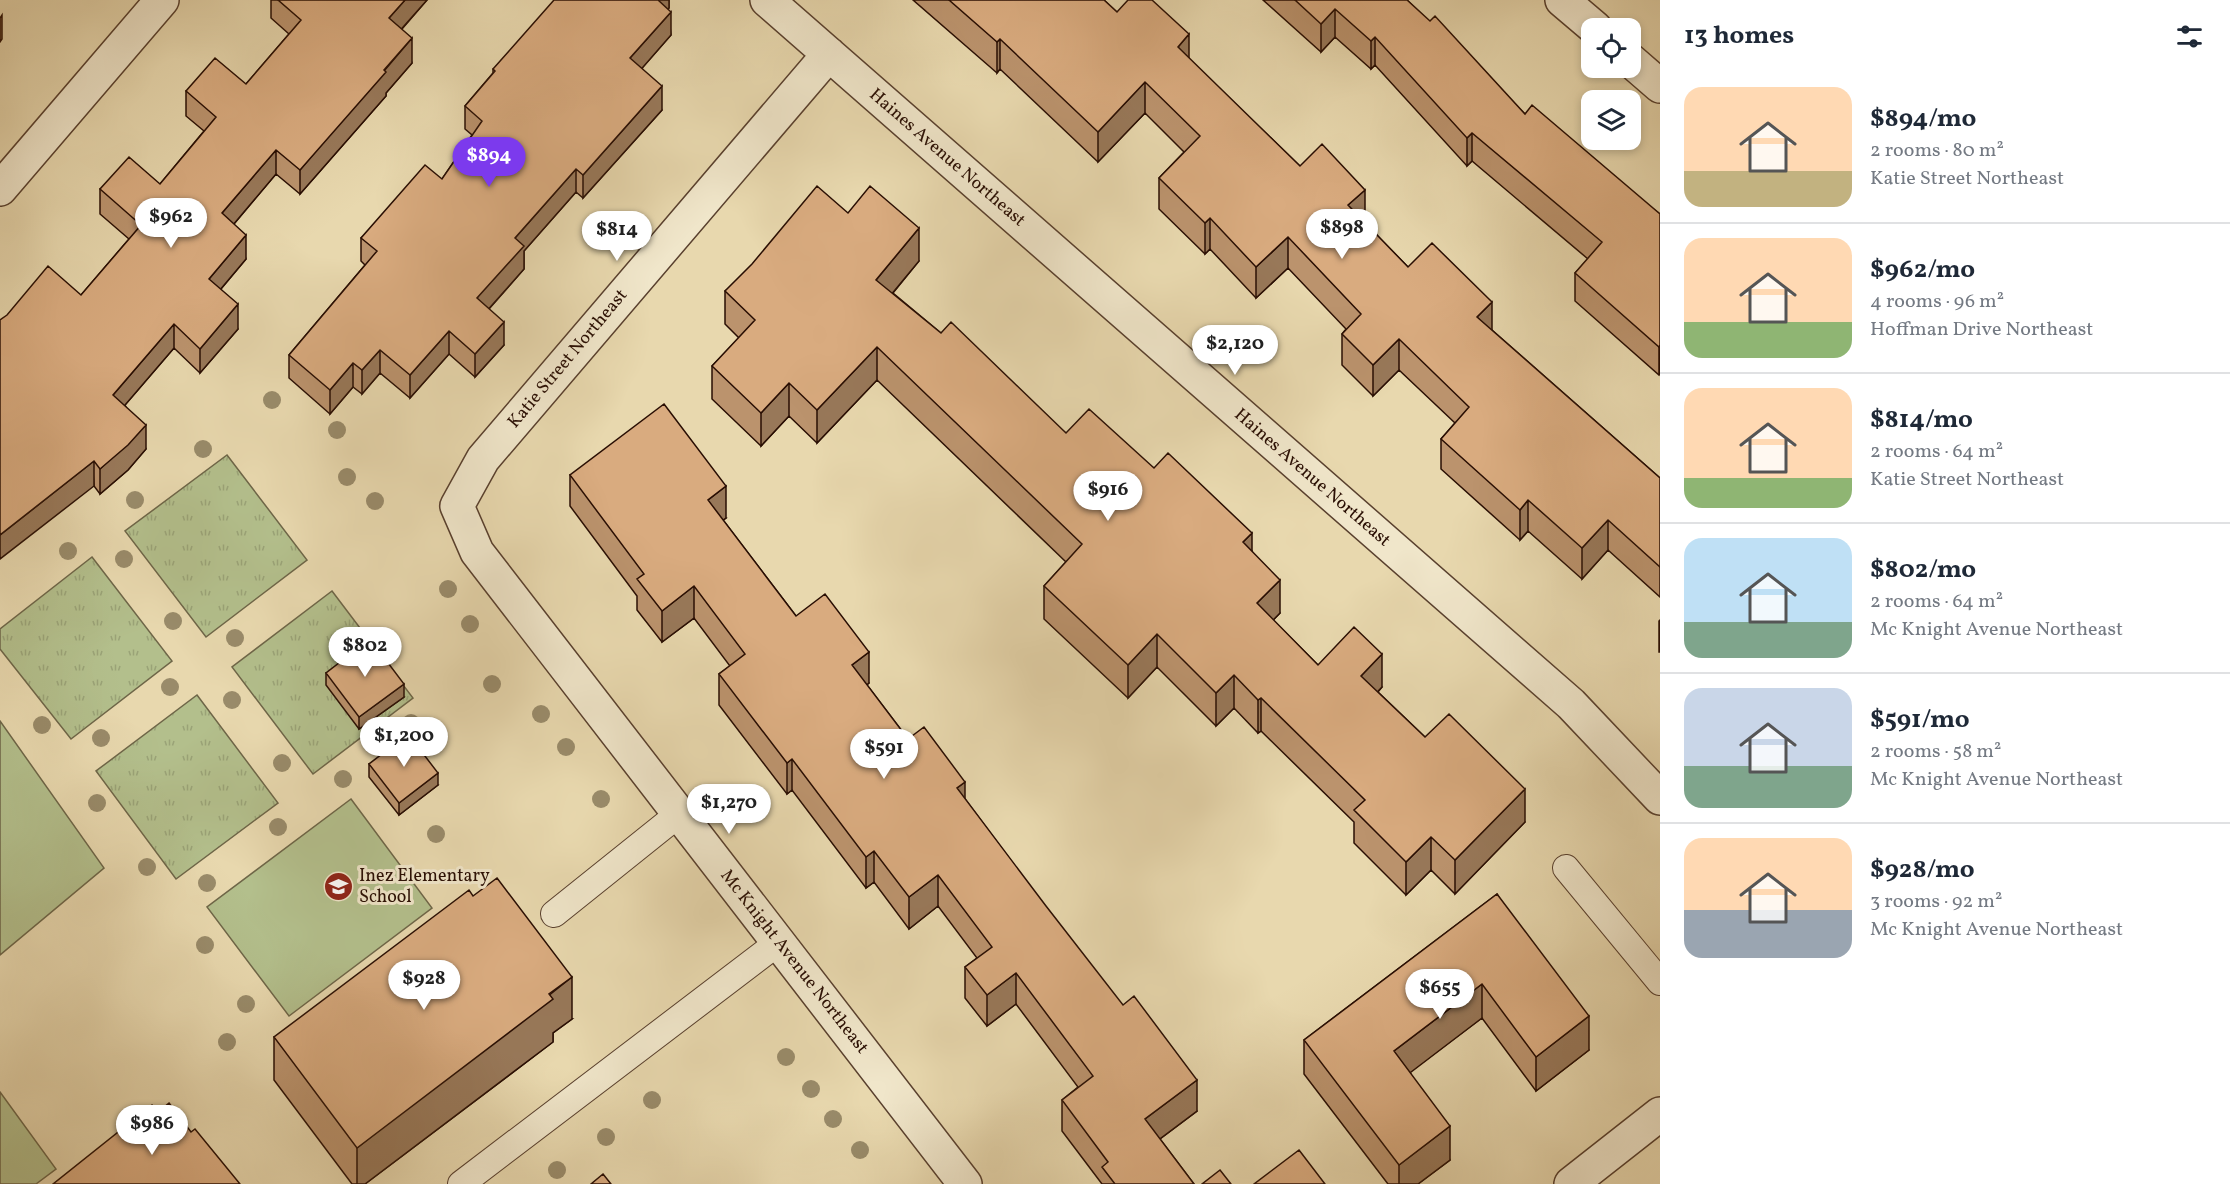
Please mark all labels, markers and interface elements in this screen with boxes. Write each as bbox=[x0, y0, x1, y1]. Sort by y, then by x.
map controls bbox=[1581, 18, 1641, 150]
button: locate bbox=[1581, 18, 1641, 78]
text: 13 homes bbox=[1684, 18, 1794, 54]
icon: filters bbox=[2173, 20, 2206, 53]
street label: Haines Avenue Northeast bbox=[863, 83, 1031, 233]
button: layers bbox=[1581, 90, 1641, 150]
text: $894/mo bbox=[1870, 101, 1976, 137]
icon: home bbox=[1732, 111, 1804, 183]
pin: $894 bbox=[453, 137, 525, 188]
text: 2 rooms · 80 m² bbox=[1870, 137, 2004, 165]
text: $894 bbox=[467, 142, 511, 170]
text: Katie Street Northeast bbox=[1870, 165, 2064, 193]
pin: $962 bbox=[135, 198, 207, 249]
text: $962 bbox=[149, 203, 193, 231]
pin: $898 bbox=[1306, 209, 1378, 260]
pin: $814 bbox=[581, 211, 653, 262]
text: $898 bbox=[1320, 214, 1364, 242]
text: $814 bbox=[596, 216, 638, 244]
text: $962/mo bbox=[1870, 252, 1975, 288]
icon: home bbox=[1732, 262, 1804, 334]
street label: Katie Street Northeast bbox=[502, 284, 634, 434]
text: 4 rooms · 96 m² bbox=[1870, 288, 2004, 316]
text: Hoffman Drive Northeast bbox=[1870, 316, 2093, 344]
pin: $2,120 bbox=[1186, 325, 1284, 376]
text: $2,120 bbox=[1206, 330, 1264, 358]
text: $814/mo bbox=[1870, 402, 1973, 438]
street label: Haines Avenue Northeast bbox=[1228, 403, 1396, 553]
icon: home bbox=[1732, 412, 1804, 484]
text: 2 rooms · 64 m² bbox=[1870, 438, 2003, 466]
text: Katie Street Northeast bbox=[1870, 466, 2064, 494]
pin: $916 bbox=[1072, 471, 1144, 522]
text: $916 bbox=[1087, 476, 1129, 504]
text: $802/mo bbox=[1870, 552, 1976, 588]
icon: home bbox=[1732, 562, 1804, 634]
text: 2 rooms · 64 m² bbox=[1870, 588, 2003, 616]
text: Mc Knight Avenue Northeast bbox=[1870, 616, 2123, 644]
pin: $802 bbox=[329, 627, 401, 678]
text: $802 bbox=[343, 632, 387, 660]
text: $591/mo bbox=[1870, 702, 1970, 738]
icon: home bbox=[1732, 712, 1804, 784]
pin: $1,200 bbox=[355, 717, 453, 768]
text: $1,200 bbox=[374, 722, 434, 750]
pin: $591 bbox=[848, 729, 920, 780]
text: $591 bbox=[864, 734, 904, 762]
text: 2 rooms · 58 m² bbox=[1870, 738, 2001, 766]
text: Mc Knight Avenue Northeast bbox=[1870, 766, 2123, 794]
pin: $1,270 bbox=[680, 784, 778, 835]
text: $1,270 bbox=[701, 789, 757, 817]
text: $928/mo bbox=[1870, 852, 1975, 888]
icon: home bbox=[1732, 862, 1804, 934]
place label: Inez Elementary School bbox=[359, 864, 490, 910]
street label: Mc Knight Avenue Northeast bbox=[714, 865, 874, 1059]
school or university icon: Inez Elementary School bbox=[322, 870, 354, 902]
text: 3 rooms · 92 m² bbox=[1870, 888, 2002, 916]
text: Mc Knight Avenue Northeast bbox=[1870, 916, 2123, 944]
pin: $928 bbox=[388, 960, 460, 1011]
text: $928 bbox=[402, 965, 446, 993]
pin: $655 bbox=[1404, 969, 1476, 1020]
text: $655 bbox=[1419, 974, 1461, 1002]
pin: $986 bbox=[116, 1105, 188, 1156]
text: $986 bbox=[130, 1110, 174, 1138]

